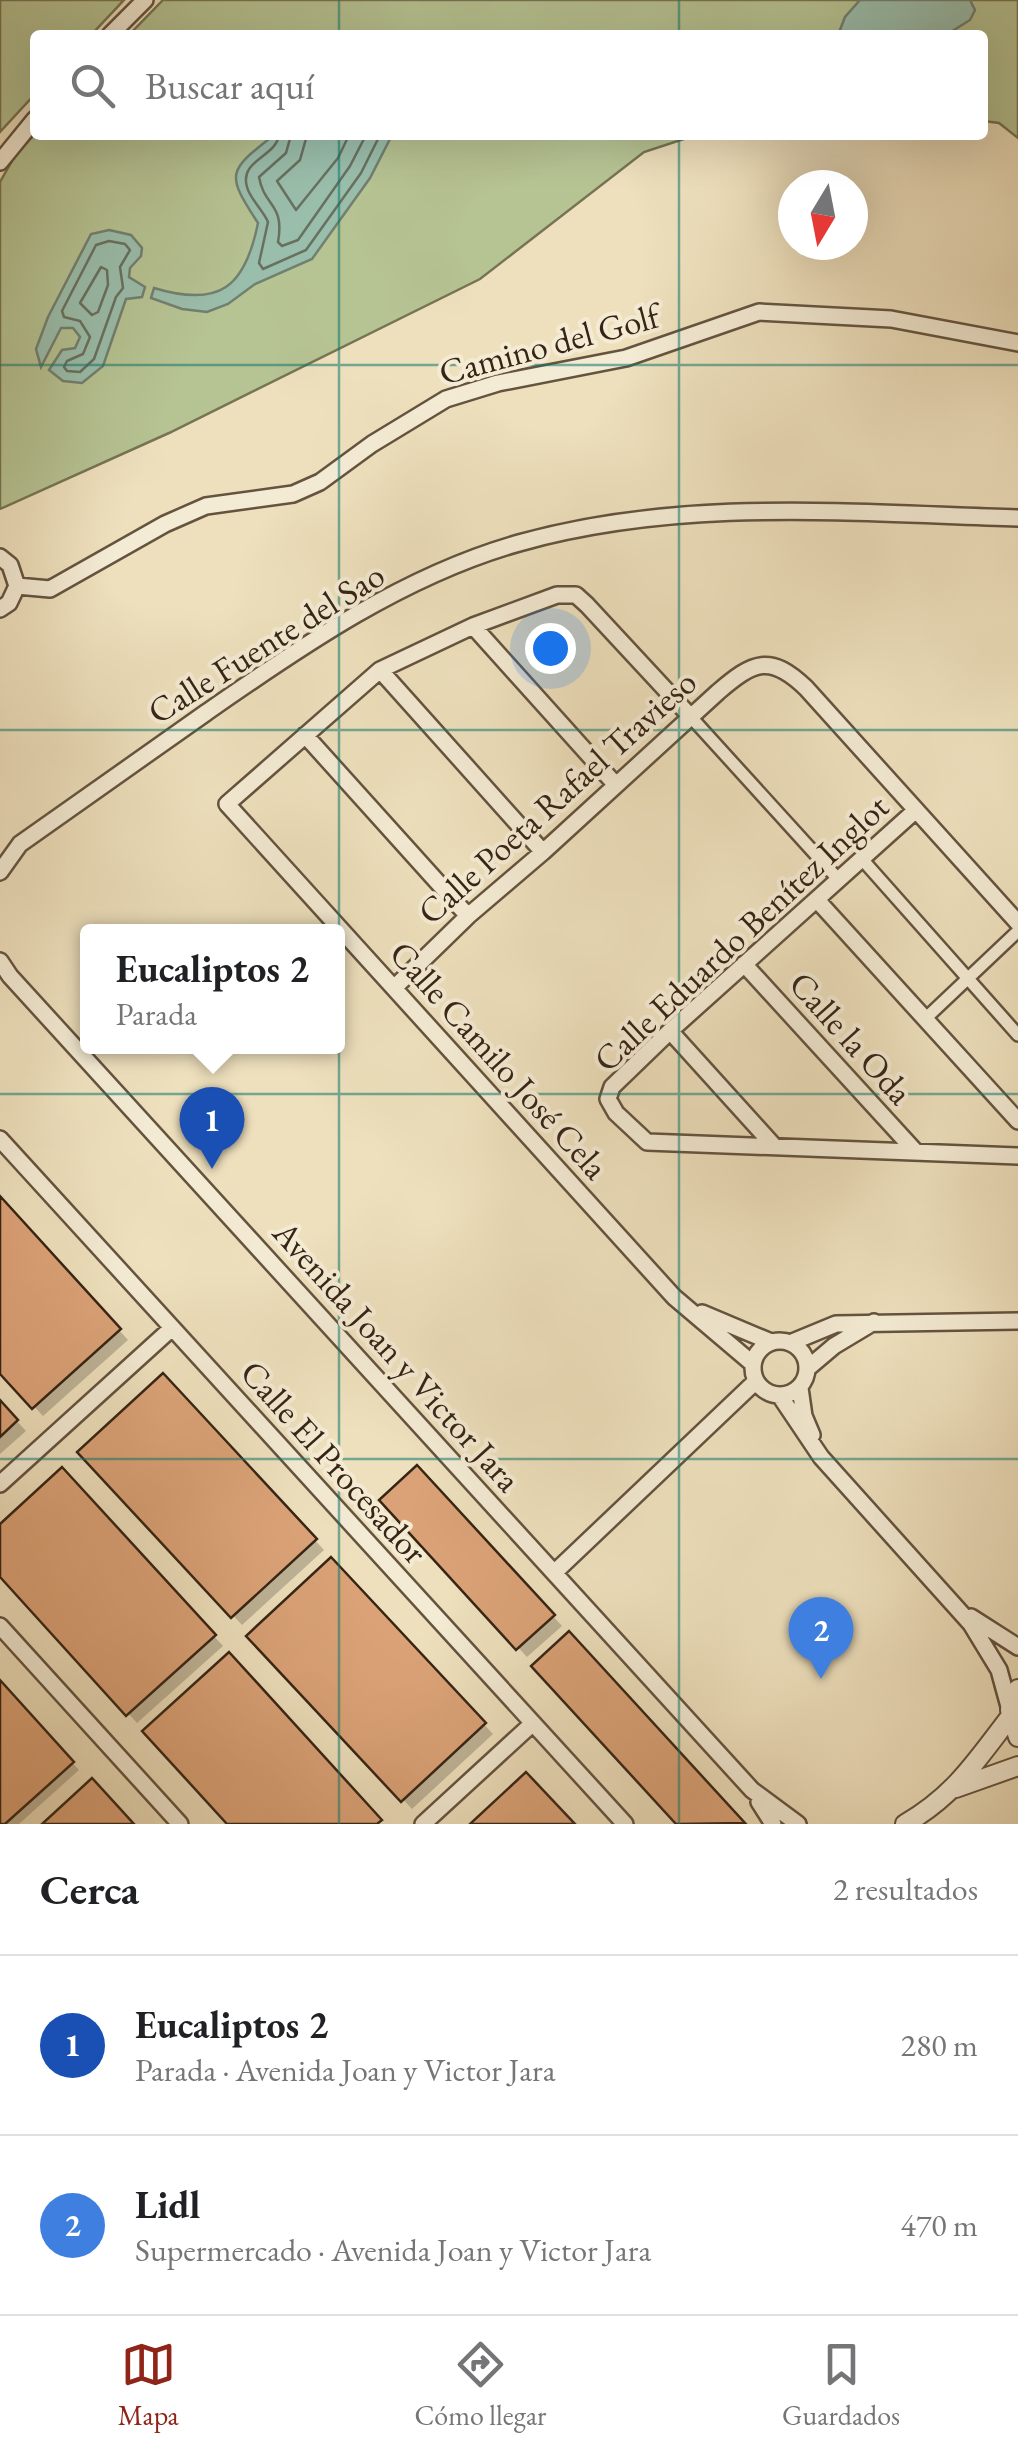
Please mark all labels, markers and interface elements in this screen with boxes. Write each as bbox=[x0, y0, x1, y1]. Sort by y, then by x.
search box bbox=[30, 30, 988, 140]
icon: search bbox=[65, 58, 120, 113]
text: Buscar aquí bbox=[145, 61, 314, 110]
north arrow bbox=[778, 170, 868, 260]
street label: Camino del Golf bbox=[434, 292, 668, 395]
street label: Calle Fuente del Sao bbox=[139, 552, 392, 733]
your location bbox=[525, 623, 576, 674]
street label: Calle Poeta Rafael Travieso bbox=[408, 659, 706, 934]
street label: Calle Eduardo Benítez Inglot bbox=[584, 784, 898, 1081]
popup bbox=[80, 924, 345, 1054]
street label: Calle Camilo José Cela bbox=[380, 931, 618, 1188]
text: Eucaliptos 2 bbox=[116, 944, 309, 993]
street label: Calle la Oda bbox=[780, 962, 923, 1114]
text: Parada bbox=[116, 993, 197, 1035]
pin: 1 bbox=[180, 1086, 244, 1169]
street label: Avenida Joan y Victor Jara bbox=[263, 1210, 531, 1501]
street label: Calle El Procesador bbox=[231, 1350, 438, 1573]
pin: 2 bbox=[788, 1596, 854, 1679]
text: Cerca bbox=[40, 1862, 139, 1917]
text: 2 resultados bbox=[833, 1868, 978, 1910]
text: Eucaliptos 2 bbox=[135, 2000, 328, 2049]
text: 1 bbox=[64, 2024, 81, 2066]
text: 280 m bbox=[901, 2024, 978, 2066]
text: Parada · Avenida Joan y Victor Jara bbox=[135, 2049, 556, 2091]
text: Lidl bbox=[135, 2180, 200, 2229]
text: 2 bbox=[64, 2204, 81, 2246]
text: 470 m bbox=[901, 2204, 978, 2246]
text: Supermercado · Avenida Joan y Victor Jara bbox=[135, 2229, 651, 2271]
tab: Mapa bbox=[118, 2337, 179, 2433]
tab: Cómo llegar bbox=[414, 2337, 546, 2433]
tab: Guardados bbox=[782, 2337, 900, 2433]

